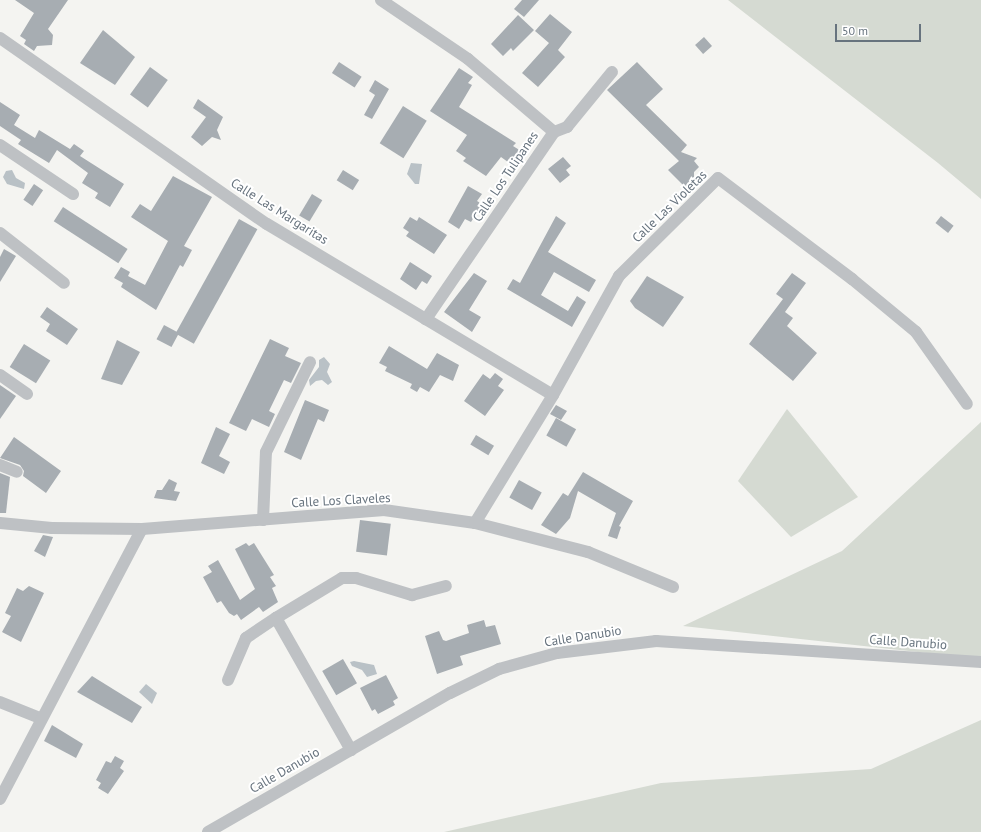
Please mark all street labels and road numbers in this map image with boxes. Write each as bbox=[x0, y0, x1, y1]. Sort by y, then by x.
street label: Calle Los Tulipanes bbox=[470, 129, 542, 225]
street label: Calle Las Violetas bbox=[629, 167, 711, 247]
street label: Calle Las Margaritas bbox=[227, 176, 331, 248]
street label: Calle Los Claveles bbox=[291, 491, 391, 511]
street label: Calle Danubio bbox=[543, 623, 623, 651]
street label: Calle Danubio bbox=[869, 633, 947, 653]
street label: Calle Danubio bbox=[247, 745, 323, 797]

